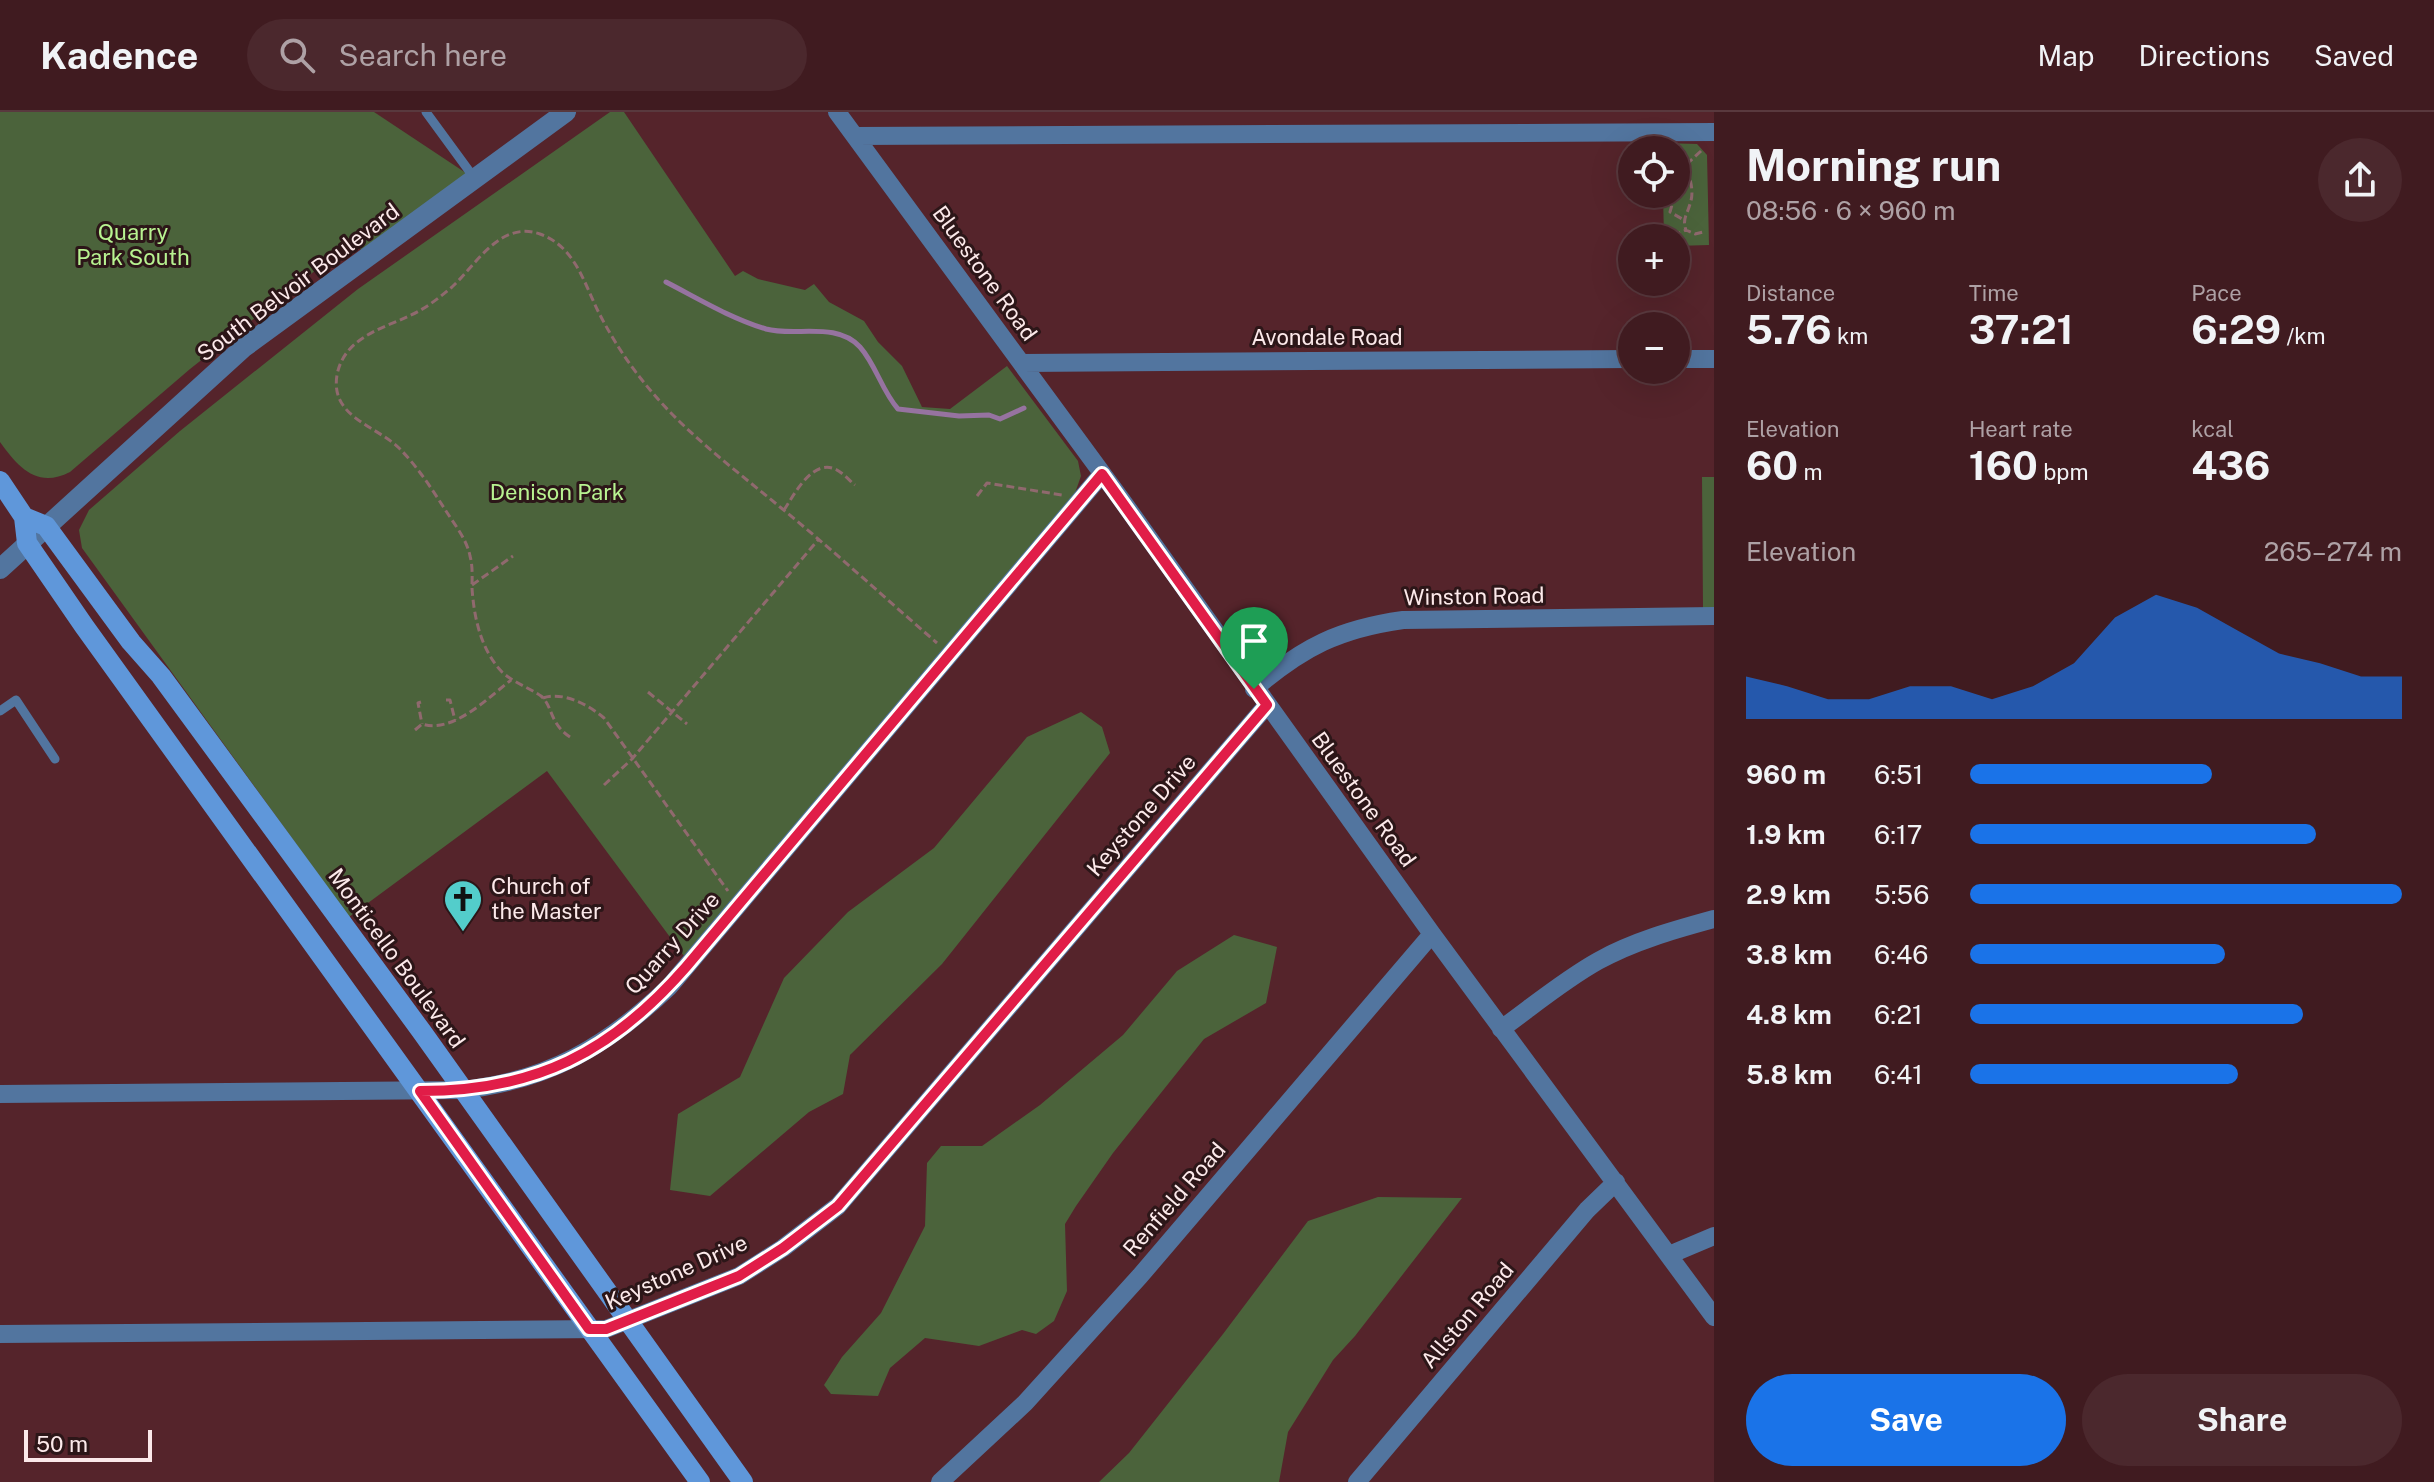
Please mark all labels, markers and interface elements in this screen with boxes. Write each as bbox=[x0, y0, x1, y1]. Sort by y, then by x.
search box bbox=[247, 19, 807, 91]
text: Kadence bbox=[40, 33, 199, 78]
icon: search bbox=[275, 33, 319, 77]
text: Search here bbox=[339, 37, 507, 73]
text: Map bbox=[2038, 39, 2094, 72]
text: Directions bbox=[2138, 39, 2270, 72]
text: Saved bbox=[2314, 39, 2394, 72]
map controls bbox=[1618, 136, 1690, 384]
button: locate bbox=[1618, 136, 1690, 208]
button: share bbox=[2318, 138, 2402, 222]
text: Morning run bbox=[1746, 139, 2001, 191]
text: 08:56 · 6 × 960 m bbox=[1746, 195, 1955, 226]
street label: South Belvoir Boulevard bbox=[192, 198, 404, 366]
street label: Bluestone Road bbox=[927, 201, 1043, 345]
park label: Quarry Park South bbox=[76, 219, 190, 270]
button: + bbox=[1618, 224, 1690, 296]
text: Distance bbox=[1746, 280, 1835, 306]
text: Time bbox=[1969, 280, 2019, 306]
text: Pace bbox=[2191, 280, 2242, 306]
text: 5.76 bbox=[1746, 306, 1832, 353]
text: 37:21 bbox=[1969, 306, 2074, 353]
text: 6:29 bbox=[2191, 306, 2281, 353]
button: − bbox=[1618, 312, 1690, 384]
text: km bbox=[1832, 323, 1868, 349]
text: /km bbox=[2281, 323, 2326, 349]
street label: Avondale Road bbox=[1251, 324, 1403, 350]
text: Elevation bbox=[1746, 416, 1839, 442]
text: Heart rate bbox=[1969, 416, 2073, 442]
text: kcal bbox=[2191, 416, 2234, 442]
text: 60 bbox=[1746, 442, 1798, 489]
text: 160 bbox=[1969, 442, 2038, 489]
text: 436 bbox=[2191, 442, 2270, 489]
text: m bbox=[1798, 459, 1822, 485]
text: bpm bbox=[2038, 459, 2088, 485]
park label: Denison Park bbox=[490, 479, 624, 505]
text: Elevation bbox=[1746, 536, 1856, 567]
text: 265–274 m bbox=[2264, 536, 2402, 567]
street label: Winston Road bbox=[1403, 582, 1545, 610]
pin bbox=[1220, 607, 1288, 689]
icon: arrive bbox=[1232, 619, 1276, 663]
street label: Bluestone Road bbox=[1306, 727, 1422, 871]
street label: Keystone Drive bbox=[1081, 749, 1201, 881]
text: 960 m bbox=[1746, 759, 1826, 790]
text: 6:51 bbox=[1874, 759, 1923, 790]
text: 1.9 km bbox=[1746, 819, 1825, 850]
text: 6:17 bbox=[1874, 819, 1922, 850]
street label: Monticello Boulevard bbox=[323, 863, 471, 1053]
place label: Church of the Master bbox=[491, 873, 602, 924]
church icon: Church of the Master bbox=[442, 878, 484, 933]
text: 2.9 km bbox=[1746, 879, 1831, 910]
text: 5:56 bbox=[1874, 879, 1929, 910]
street label: Quarry Drive bbox=[619, 887, 725, 999]
text: 3.8 km bbox=[1746, 939, 1832, 970]
text: 6:46 bbox=[1874, 939, 1928, 970]
text: 4.8 km bbox=[1746, 999, 1832, 1030]
text: 6:21 bbox=[1874, 999, 1923, 1030]
text: 5.8 km bbox=[1746, 1059, 1832, 1090]
text: 6:41 bbox=[1874, 1059, 1923, 1090]
street label: Renfield Road bbox=[1117, 1137, 1231, 1261]
street label: Keystone Drive bbox=[601, 1229, 751, 1315]
street label: Allston Road bbox=[1415, 1257, 1519, 1373]
button: Save bbox=[1746, 1374, 2066, 1466]
button: Share bbox=[2082, 1374, 2402, 1466]
scale bar bbox=[24, 1426, 152, 1462]
text: 50 m bbox=[36, 1431, 88, 1457]

